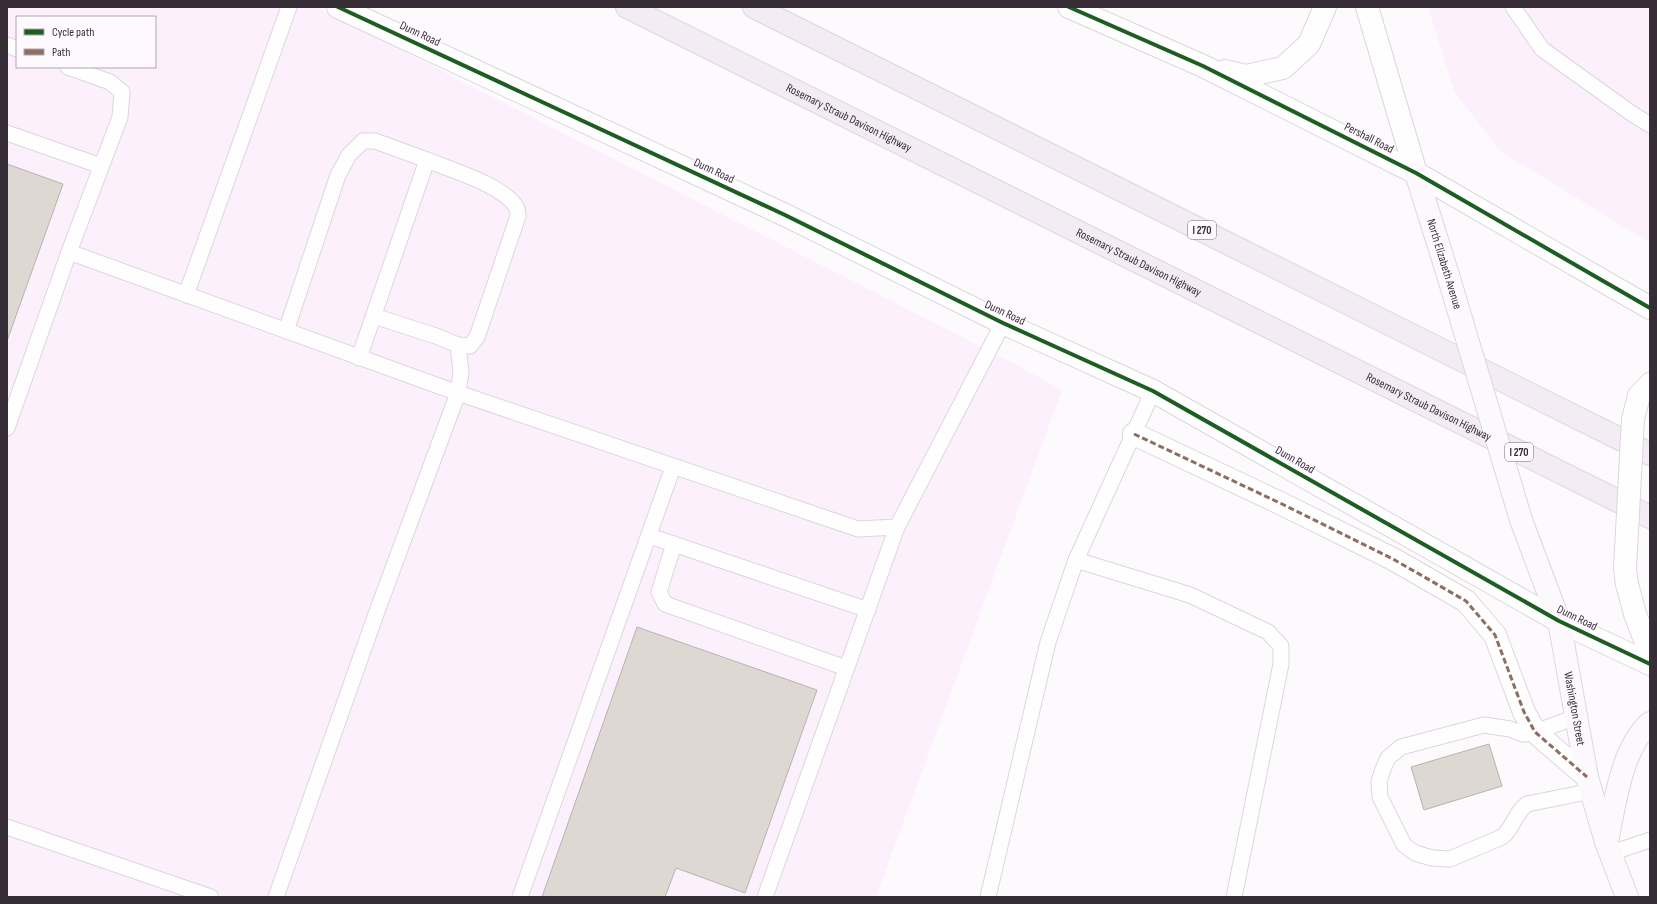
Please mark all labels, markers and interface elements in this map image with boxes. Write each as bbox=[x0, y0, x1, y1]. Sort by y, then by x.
legend bbox=[16, 16, 156, 68]
street label: Dunn Road bbox=[397, 18, 443, 50]
text: Cycle path bbox=[52, 25, 94, 40]
text: Path bbox=[52, 45, 70, 60]
street label: Rosemary Straub Davison Highway bbox=[784, 80, 915, 155]
street label: Pershall Road bbox=[1342, 119, 1396, 157]
street label: Dunn Road bbox=[691, 155, 737, 187]
street label: North Elizabeth Avenue bbox=[1423, 217, 1465, 311]
road number: I 270 bbox=[1188, 221, 1216, 239]
street label: Rosemary Straub Davison Highway bbox=[1074, 225, 1204, 300]
street label: Dunn Road bbox=[982, 297, 1028, 329]
street label: Rosemary Straub Davison Highway bbox=[1364, 369, 1494, 444]
street label: Dunn Road bbox=[1273, 443, 1317, 477]
road number: I 270 bbox=[1505, 443, 1533, 461]
street label: Dunn Road bbox=[1554, 602, 1600, 634]
street label: Washington Street bbox=[1561, 671, 1589, 747]

